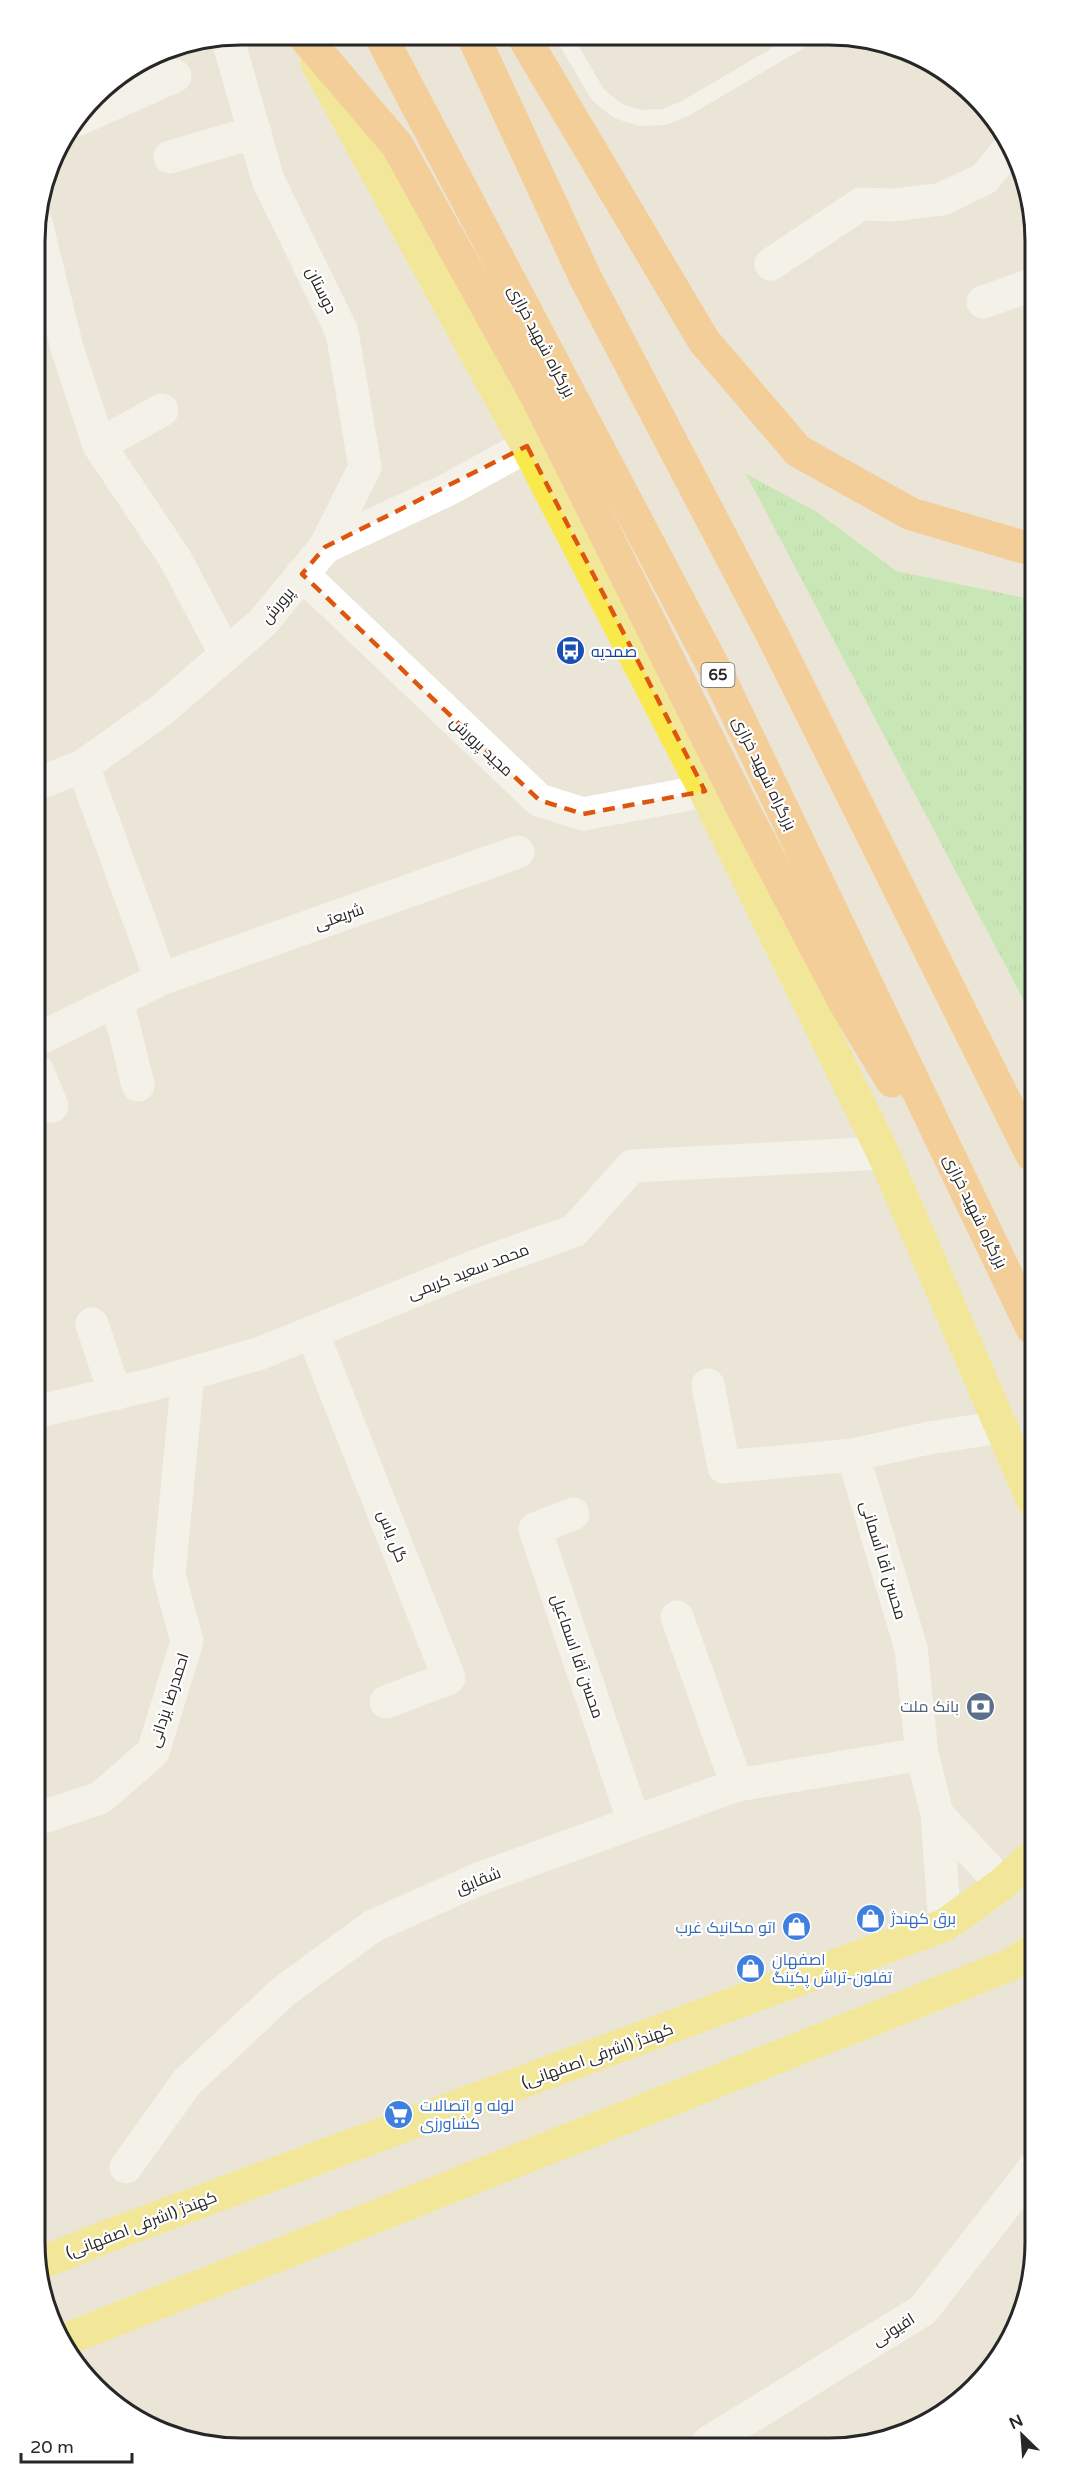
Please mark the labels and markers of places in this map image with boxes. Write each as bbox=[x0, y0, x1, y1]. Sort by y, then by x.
bus stop icon: صمدیه bbox=[554, 635, 586, 667]
place label: صمدیه bbox=[591, 642, 637, 662]
bank icon: بانک ملت bbox=[964, 1690, 996, 1722]
place label: بانک ملت bbox=[900, 1697, 959, 1717]
shop icon: برق کهندژ bbox=[854, 1902, 886, 1934]
place label: برق کهندژ bbox=[890, 1909, 956, 1929]
shop icon: اتو مکانیک غرب bbox=[781, 1911, 813, 1943]
place label: اتو مکانیک غرب bbox=[675, 1918, 776, 1938]
place label: اصفهان تفلون-تراش پکینگ bbox=[772, 1950, 893, 1989]
shop icon: اصفهان تفلون-تراش پکینگ bbox=[735, 1952, 767, 1984]
place label: لوله و اتصالات کشاورزی bbox=[420, 2096, 514, 2134]
supermarket icon: لوله و اتصالات کشاورزی bbox=[383, 2098, 415, 2130]

